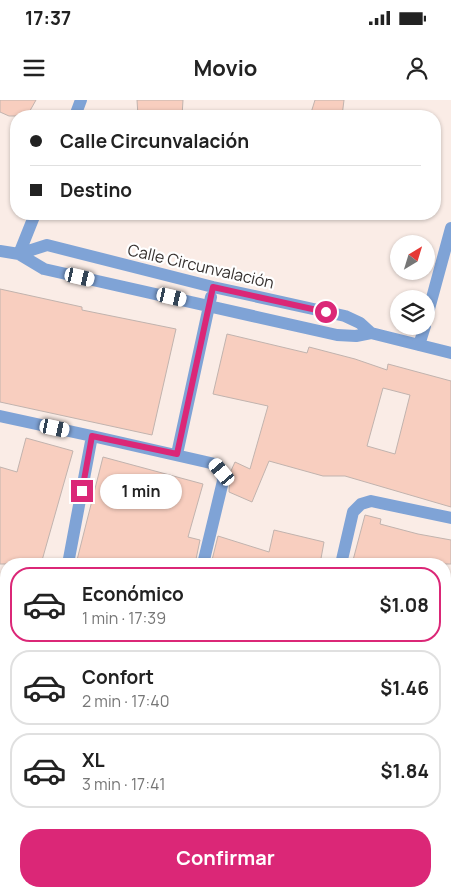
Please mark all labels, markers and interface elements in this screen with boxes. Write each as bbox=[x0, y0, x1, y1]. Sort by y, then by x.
text: 17:37 bbox=[25, 5, 71, 31]
text: Movio bbox=[194, 53, 257, 83]
icon: menu bbox=[20, 54, 48, 82]
icon: person bbox=[403, 54, 431, 82]
text: Calle Circunvalación bbox=[60, 128, 249, 154]
text: Destino bbox=[60, 177, 132, 203]
north arrow bbox=[390, 235, 435, 280]
map controls bbox=[390, 235, 435, 335]
street label: Calle Circunvalación bbox=[126, 238, 276, 294]
car bbox=[63, 266, 96, 288]
car bbox=[155, 286, 188, 308]
button: layers bbox=[390, 290, 435, 335]
route start bbox=[315, 301, 337, 323]
car bbox=[38, 418, 71, 438]
car bbox=[206, 456, 237, 488]
callout: 1 min bbox=[100, 474, 182, 508]
route end bbox=[71, 480, 93, 502]
text: 1 min bbox=[121, 480, 161, 502]
text: Económico bbox=[82, 581, 184, 607]
icon: car bbox=[22, 582, 67, 627]
text: $1.08 bbox=[380, 592, 429, 618]
text: 1 min · 17:39 bbox=[82, 607, 166, 629]
text: Confort bbox=[82, 664, 154, 690]
icon: car bbox=[22, 665, 67, 710]
text: $1.46 bbox=[380, 675, 429, 701]
text: 2 min · 17:40 bbox=[82, 690, 169, 712]
text: XL bbox=[82, 747, 105, 773]
icon: car bbox=[22, 748, 67, 793]
text: $1.84 bbox=[381, 758, 429, 784]
text: 3 min · 17:41 bbox=[82, 773, 166, 795]
button: Confirmar bbox=[20, 829, 431, 887]

